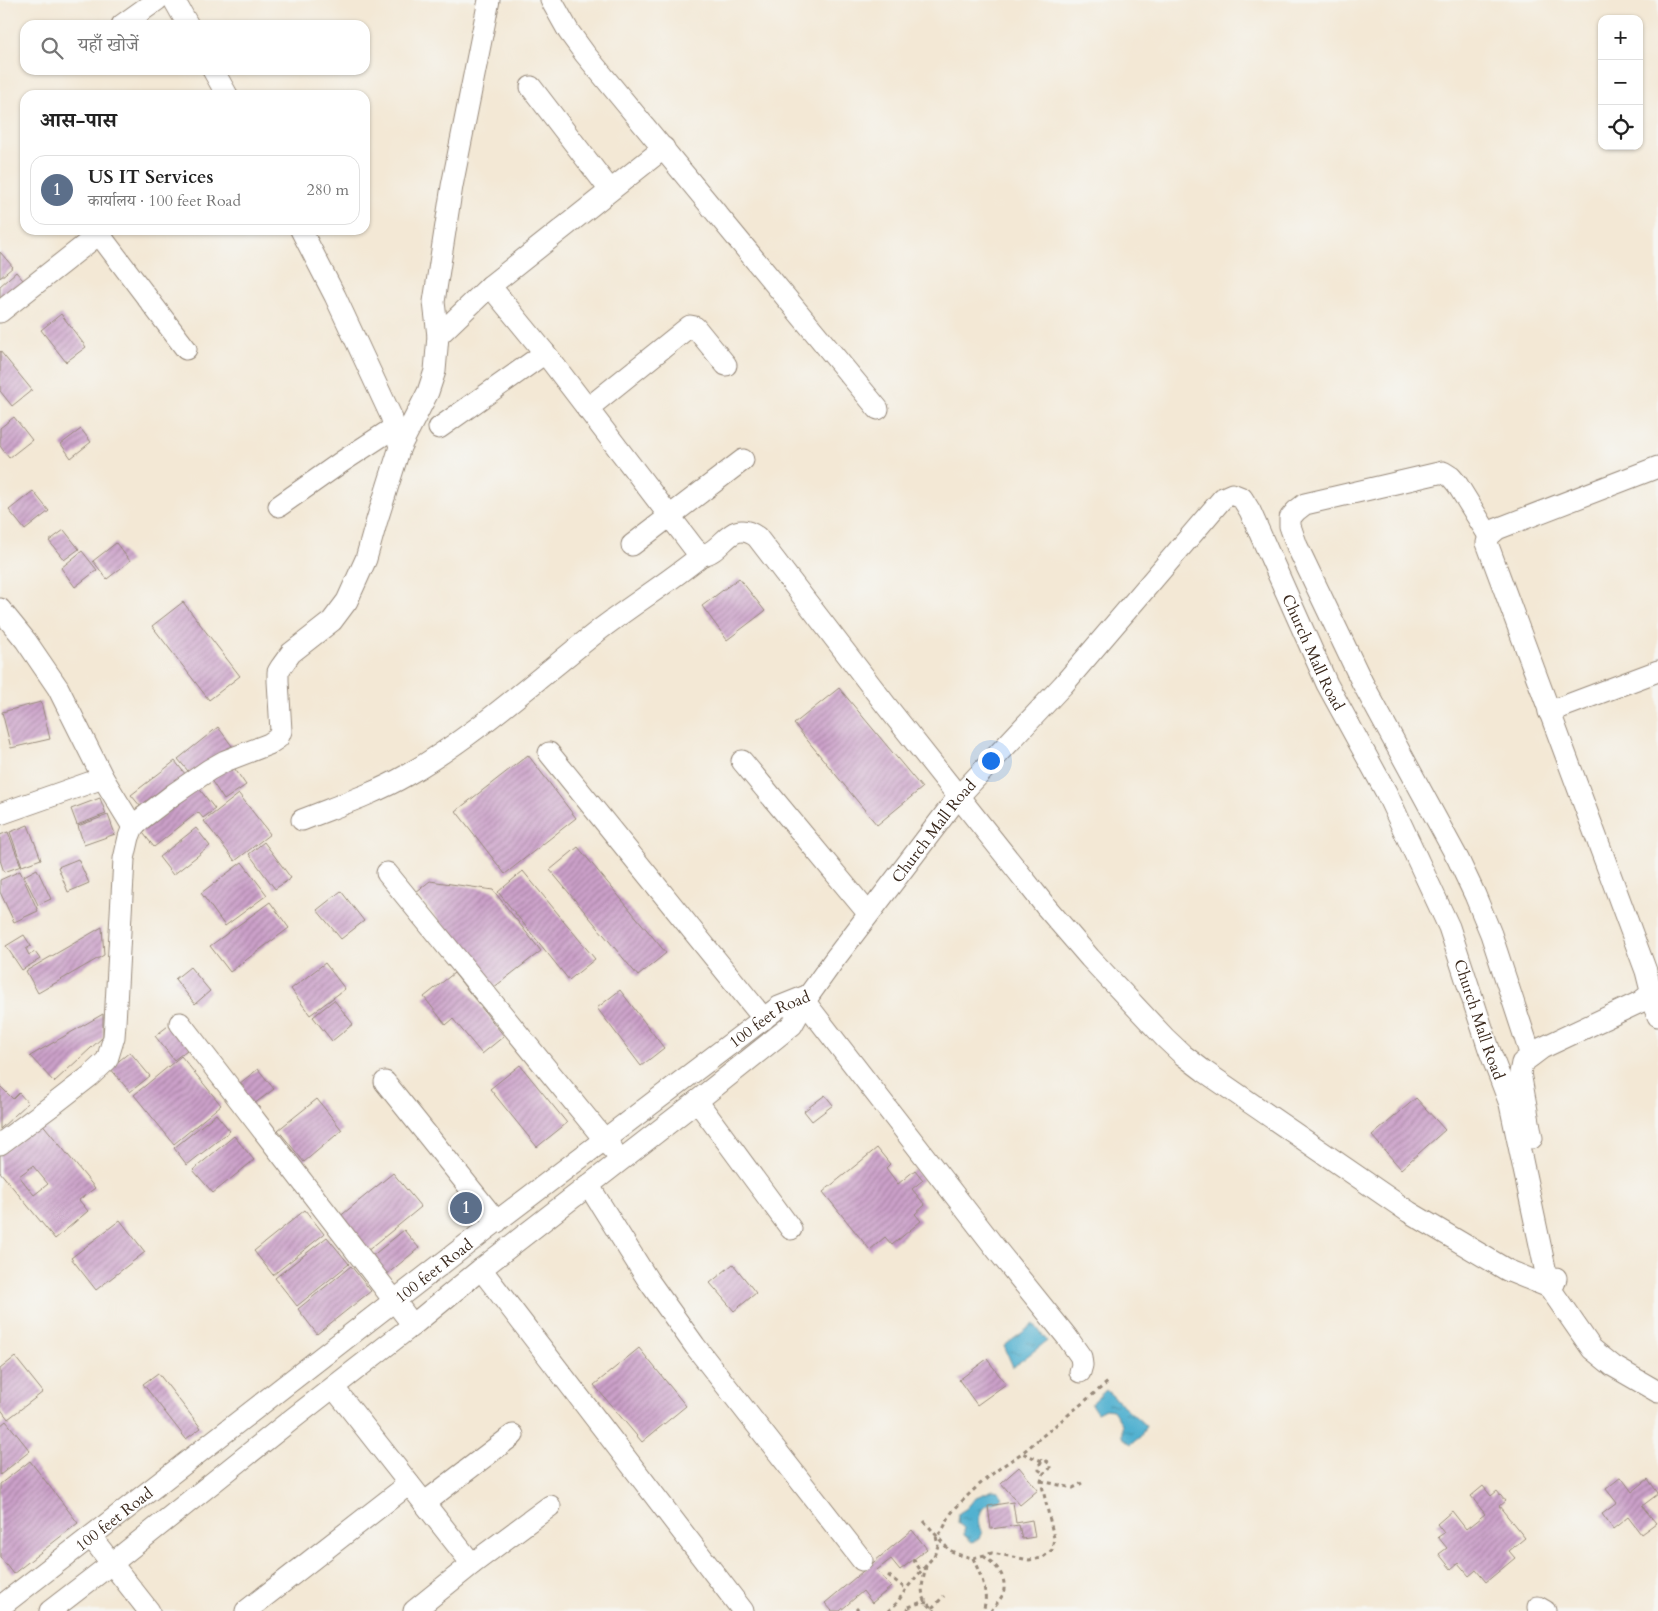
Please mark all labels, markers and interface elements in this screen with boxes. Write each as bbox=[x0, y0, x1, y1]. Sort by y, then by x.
map controls bbox=[1598, 15, 1643, 150]
button: + bbox=[1598, 15, 1643, 60]
search box bbox=[20, 20, 370, 75]
text: यहाँ खोजें bbox=[78, 32, 139, 58]
icon: search bbox=[38, 34, 66, 62]
button: − bbox=[1598, 60, 1643, 105]
button: locate bbox=[1598, 105, 1643, 150]
text: आस-पास bbox=[40, 106, 117, 135]
text: US IT Services bbox=[88, 164, 214, 190]
text: 1 bbox=[53, 179, 61, 201]
text: 280 m bbox=[307, 179, 349, 201]
text: कार्यालय · 100 feet Road bbox=[88, 190, 241, 212]
street label: Church Mall Road bbox=[1276, 591, 1349, 715]
your location bbox=[978, 748, 1004, 774]
street label: Church Mall Road bbox=[887, 774, 981, 888]
street label: Church Mall Road bbox=[1448, 957, 1510, 1083]
street label: 100 feet Road bbox=[725, 986, 814, 1053]
pin: 1 bbox=[450, 1189, 482, 1227]
street label: 100 feet Road bbox=[391, 1234, 478, 1308]
street label: 100 feet Road bbox=[71, 1482, 158, 1557]

